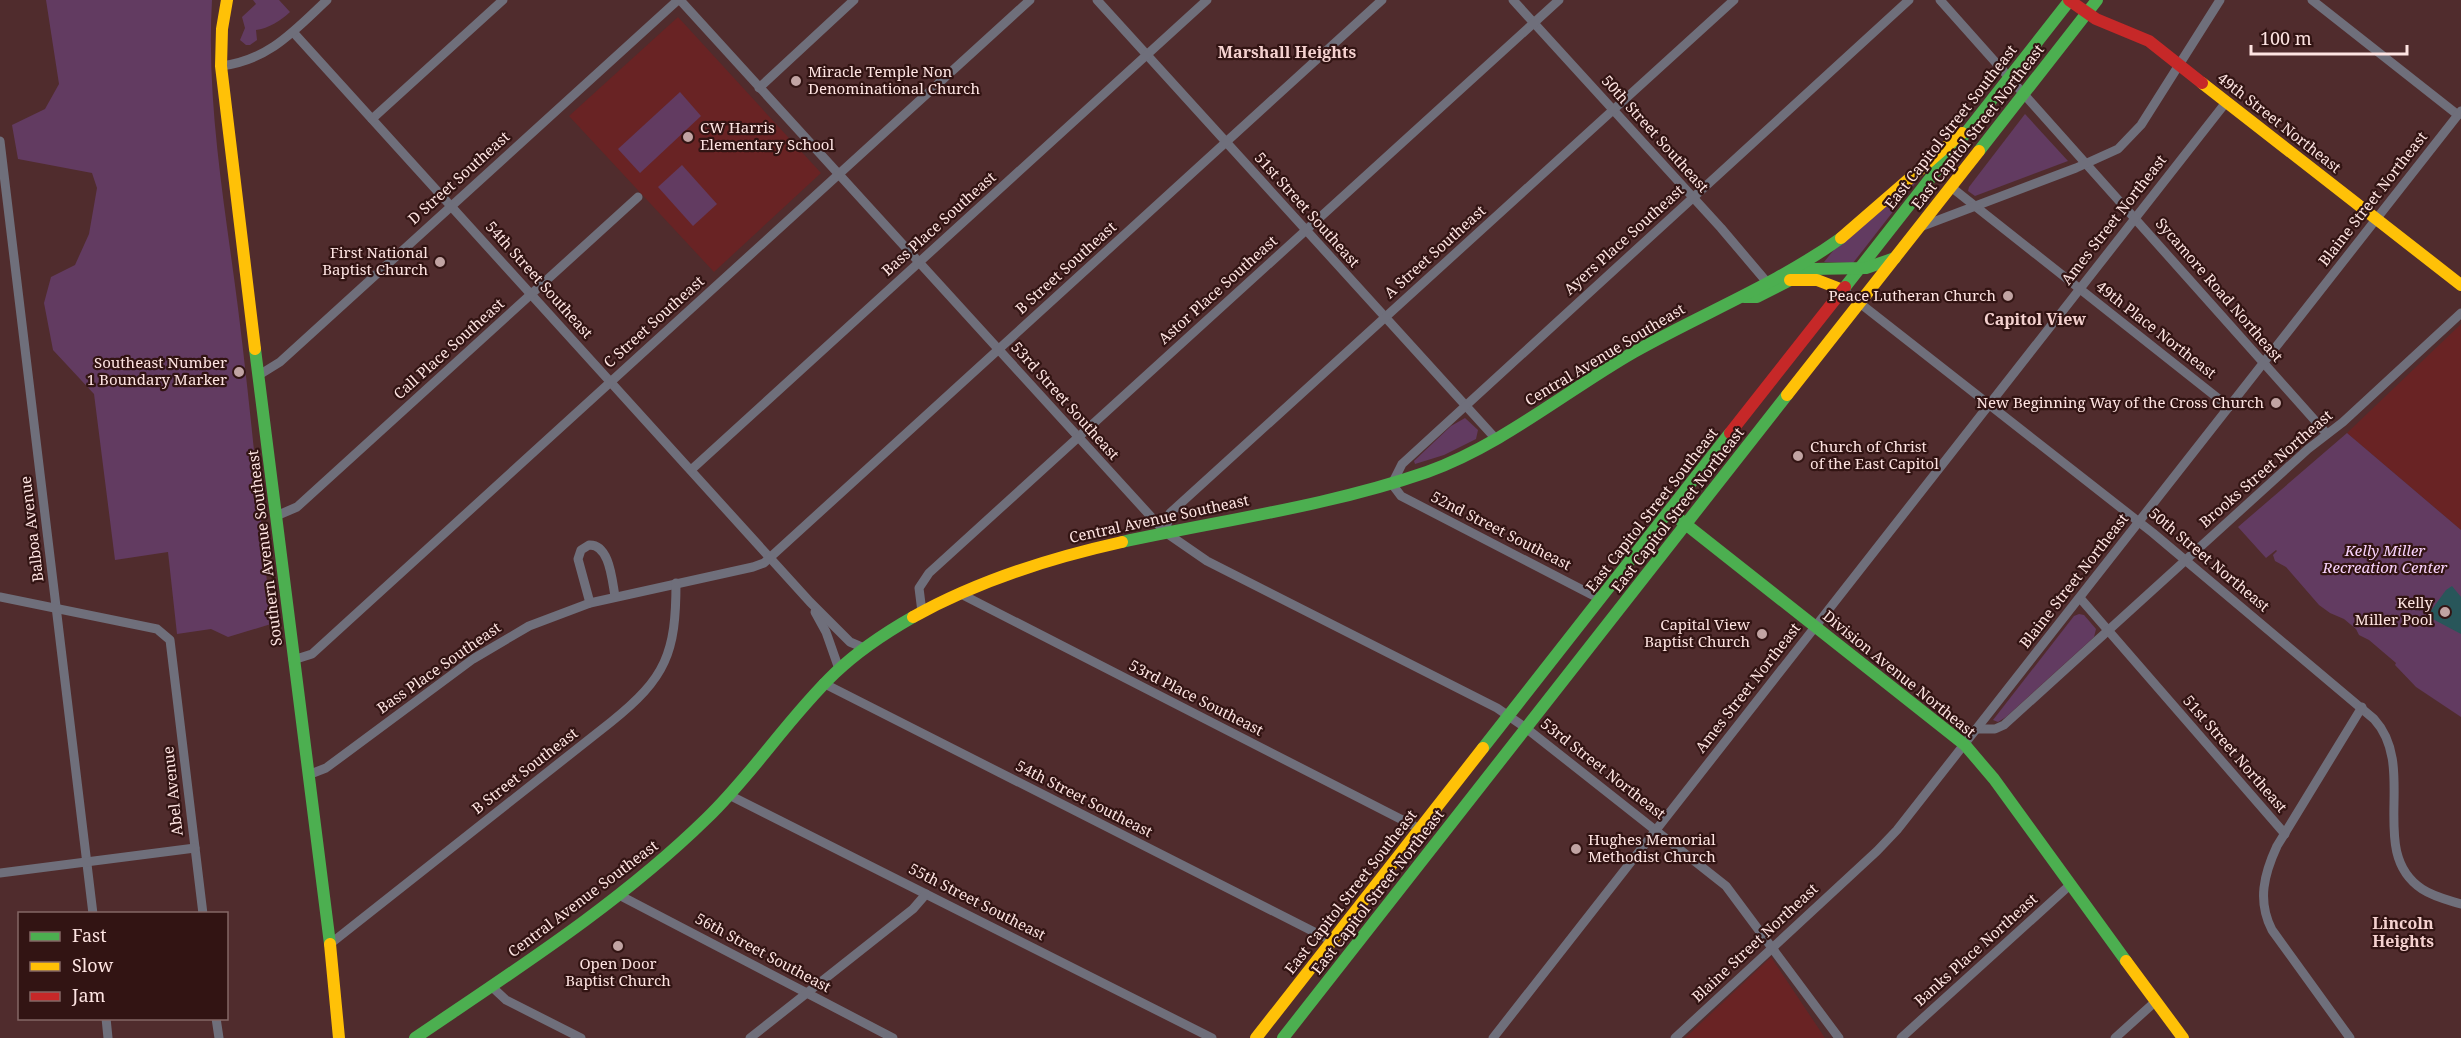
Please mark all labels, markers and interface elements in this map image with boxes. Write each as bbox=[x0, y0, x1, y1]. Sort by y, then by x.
scale bar bbox=[2251, 18, 2407, 56]
text: 100 m bbox=[2260, 26, 2312, 50]
street label: East Capitol Street Southeast bbox=[1880, 40, 2021, 213]
street label: East Capitol Street Northeast bbox=[1907, 40, 2048, 213]
district label: Marshall Heights bbox=[1218, 41, 1356, 63]
place label: Miracle Temple Non Denominational Church bbox=[808, 61, 980, 98]
street label: 49th Street Northeast bbox=[2214, 68, 2346, 177]
street label: 50th Street Southeast bbox=[1598, 71, 1714, 196]
marker: Miracle Temple Non Denominational Church bbox=[789, 74, 803, 88]
place label: CW Harris Elementary School bbox=[700, 117, 834, 154]
street label: D Street Southeast bbox=[403, 126, 513, 228]
street label: Blaine Street Northeast bbox=[2313, 127, 2431, 270]
marker: CW Harris Elementary School bbox=[681, 130, 695, 144]
street label: 51st Street Southeast bbox=[1251, 148, 1365, 271]
street label: Ames Street Northeast bbox=[2056, 150, 2170, 288]
street label: Bass Place Southeast bbox=[877, 167, 1000, 280]
street label: Ayers Place Southeast bbox=[1559, 180, 1688, 299]
street label: A Street Southeast bbox=[1379, 200, 1489, 302]
street label: Sycamore Road Northeast bbox=[2152, 213, 2288, 366]
street label: 54th Street Southeast bbox=[482, 217, 598, 342]
street label: B Street Southeast bbox=[1011, 217, 1120, 318]
street label: Astor Place Southeast bbox=[1154, 231, 1281, 348]
place label: First National Baptist Church bbox=[322, 242, 428, 279]
marker: First National Baptist Church bbox=[433, 255, 447, 269]
street label: C Street Southeast bbox=[599, 271, 708, 372]
street label: 49th Place Northeast bbox=[2092, 276, 2221, 382]
place label: Peace Lutheran Church bbox=[1828, 285, 1996, 305]
marker: Peace Lutheran Church bbox=[2001, 289, 2015, 303]
street label: Call Place Southeast bbox=[389, 293, 508, 403]
street label: Central Avenue Southeast bbox=[1521, 298, 1688, 410]
district label: Capitol View bbox=[1984, 308, 2086, 330]
street label: 53rd Street Southeast bbox=[1007, 337, 1124, 464]
place label: Southeast Number 1 Boundary Marker bbox=[87, 352, 227, 389]
marker: Southeast Number 1 Boundary Marker bbox=[232, 365, 246, 379]
place label: New Beginning Way of the Cross Church bbox=[1977, 392, 2264, 412]
marker: New Beginning Way of the Cross Church bbox=[2269, 396, 2283, 410]
street label: Brooks Street Northeast bbox=[2195, 405, 2336, 532]
street label: East Capitol Street Southeast bbox=[1581, 423, 1722, 596]
street label: East Capitol Street Northeast bbox=[1607, 423, 1748, 596]
place label: Church of Christ of the East Capitol bbox=[1810, 436, 1939, 473]
street label: Southern Avenue Southeast bbox=[242, 449, 286, 647]
marker: Church of Christ of the East Capitol bbox=[1791, 449, 1805, 463]
street label: Balboa Avenue bbox=[15, 475, 47, 583]
street label: 52nd Street Southeast bbox=[1428, 486, 1575, 574]
street label: Central Avenue Southeast bbox=[1067, 489, 1250, 547]
street label: 50th Street Northeast bbox=[2145, 503, 2274, 616]
street label: Blaine Street Northeast bbox=[2014, 509, 2132, 652]
park label: Kelly Miller Recreation Center bbox=[2322, 540, 2448, 577]
place label: Kelly Miller Pool bbox=[2355, 592, 2434, 629]
street label: Division Avenue Northeast bbox=[1819, 605, 1980, 741]
marker: Kelly Miller Pool bbox=[2438, 605, 2452, 619]
place label: Capital View Baptist Church bbox=[1644, 614, 1750, 651]
street label: Bass Place Southeast bbox=[373, 617, 504, 717]
street label: Ames Street Northeast bbox=[1690, 618, 1804, 756]
marker: Capital View Baptist Church bbox=[1755, 627, 1769, 641]
street label: 53rd Place Southeast bbox=[1126, 655, 1267, 740]
street label: 51st Street Northeast bbox=[2179, 691, 2292, 816]
street label: 53rd Street Northeast bbox=[1537, 713, 1670, 823]
street label: B Street Southeast bbox=[467, 723, 581, 818]
street label: Abel Avenue bbox=[157, 745, 187, 837]
street label: 54th Street Southeast bbox=[1013, 755, 1156, 841]
street label: East Capitol Street Southeast bbox=[1280, 805, 1421, 978]
street label: East Capitol Street Northeast bbox=[1307, 805, 1448, 978]
place label: Hughes Memorial Methodist Church bbox=[1588, 829, 1716, 866]
street label: Central Avenue Southeast bbox=[503, 835, 662, 961]
marker: Hughes Memorial Methodist Church bbox=[1569, 842, 1583, 856]
street label: 55th Street Southeast bbox=[906, 858, 1049, 944]
street label: Blaine Street Northeast bbox=[1687, 879, 1822, 1006]
street label: Banks Place Northeast bbox=[1909, 889, 2041, 1010]
street label: 56th Street Southeast bbox=[692, 908, 835, 996]
legend bbox=[18, 912, 228, 1020]
district label: Lincoln Heights bbox=[2372, 912, 2434, 952]
text: Fast bbox=[72, 923, 107, 947]
marker: Open Door Baptist Church bbox=[611, 939, 625, 953]
text: Slow bbox=[72, 953, 114, 977]
place label: Open Door Baptist Church bbox=[565, 953, 671, 990]
text: Jam bbox=[71, 983, 106, 1007]

